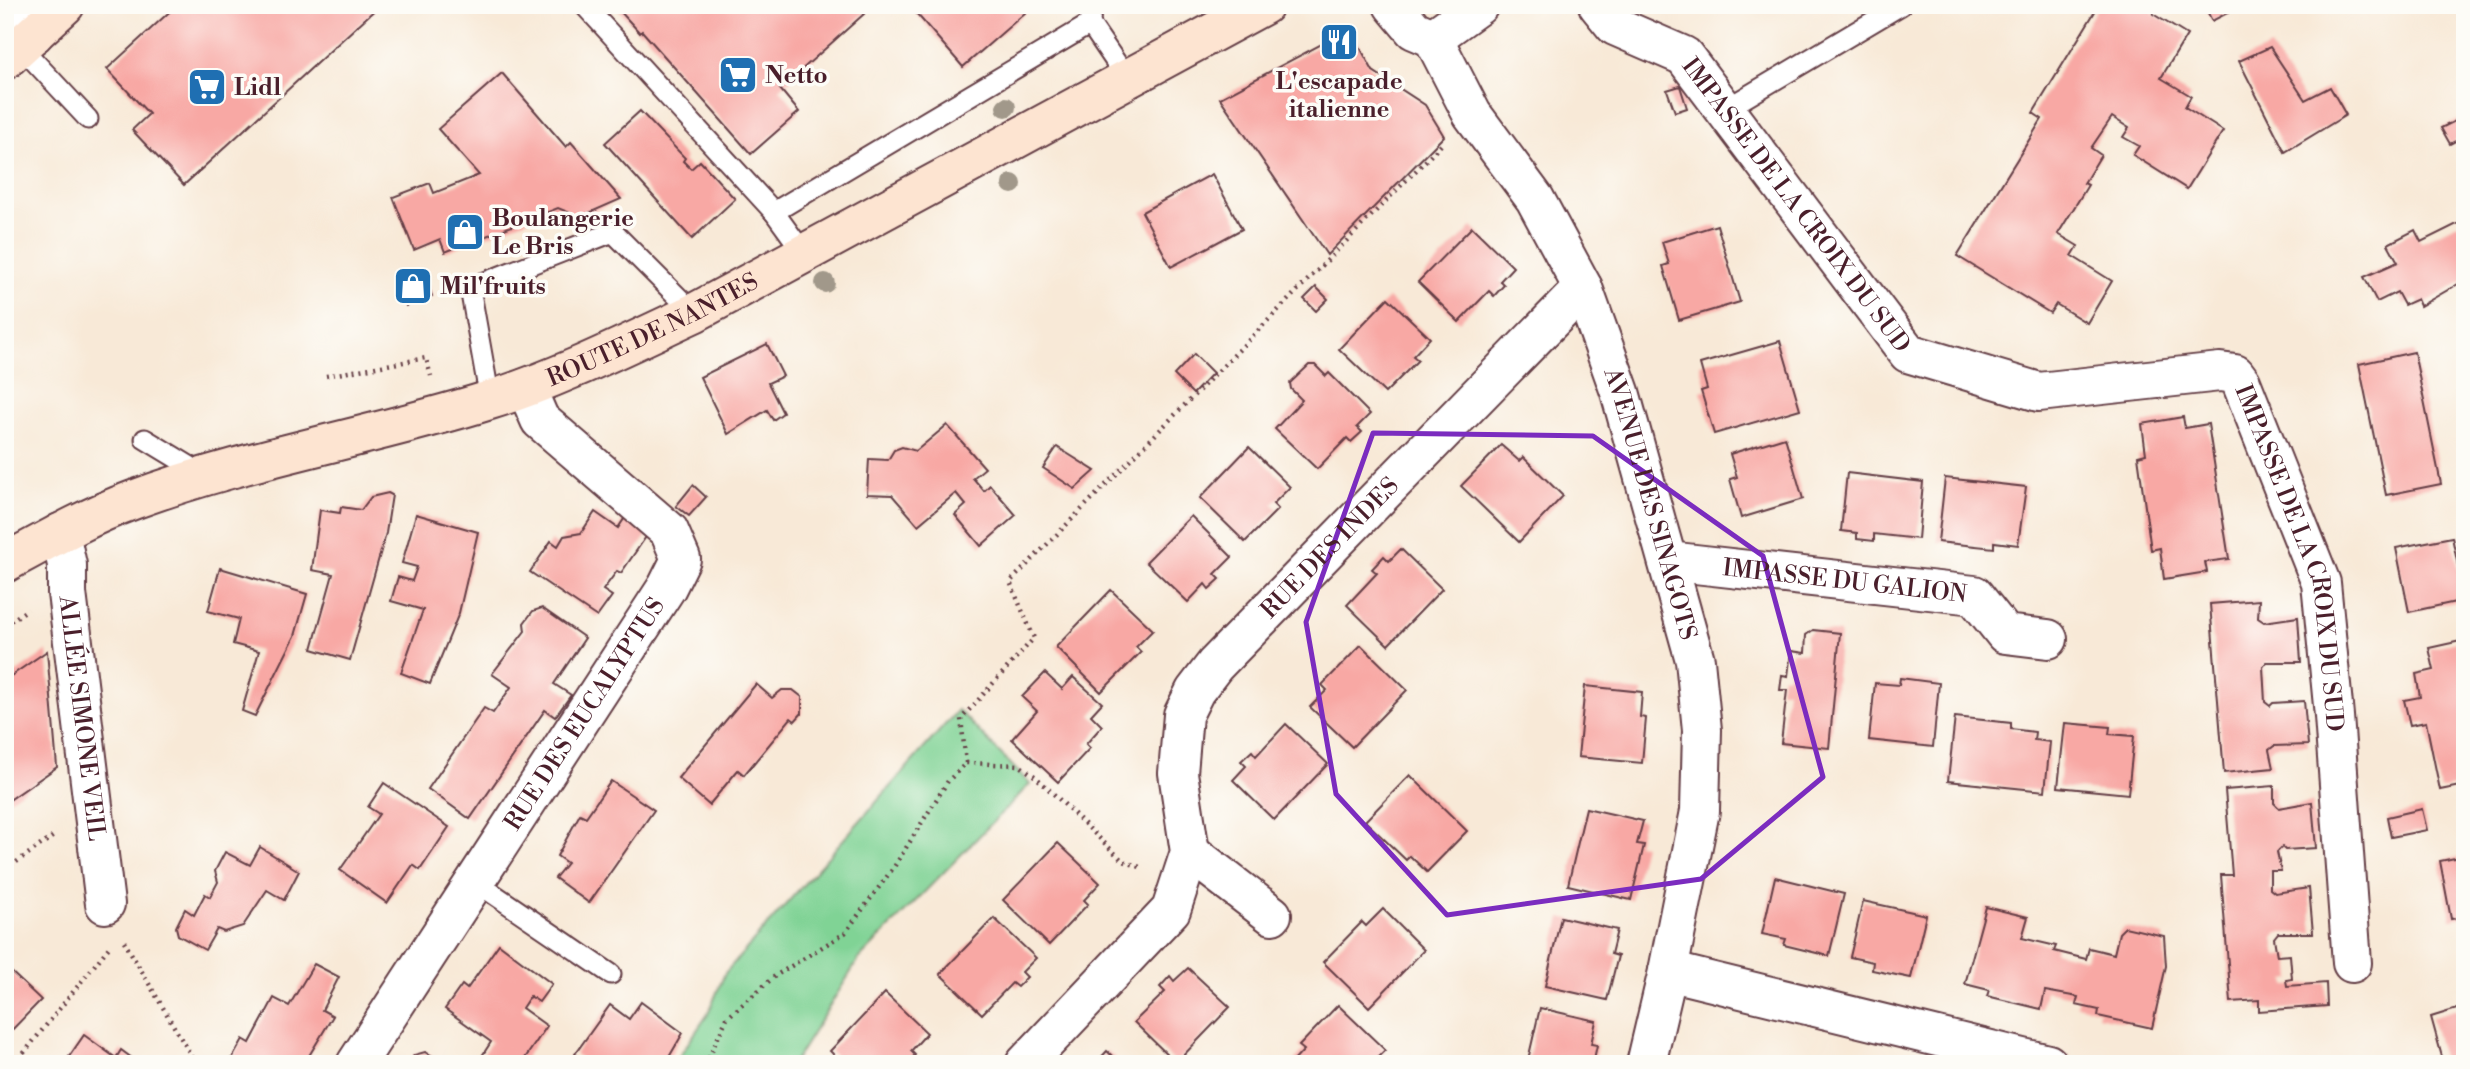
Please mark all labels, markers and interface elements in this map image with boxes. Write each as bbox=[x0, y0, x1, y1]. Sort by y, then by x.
restaurant icon: L'escapade italienne bbox=[1318, 21, 1360, 63]
street label: IMPASSE DE LA CROIX DU SUD bbox=[1675, 52, 1916, 359]
supermarket icon: Netto bbox=[717, 54, 759, 96]
place label: Netto bbox=[765, 61, 828, 91]
supermarket icon: Lidl bbox=[186, 66, 228, 108]
place label: L'escapade italienne bbox=[1275, 67, 1403, 125]
place label: Lidl bbox=[234, 73, 281, 103]
place label: Boulangerie Le Bris bbox=[492, 204, 634, 262]
shop icon: Boulangerie Le Bris bbox=[444, 211, 486, 253]
shop icon: Mil'fruits bbox=[392, 265, 434, 307]
street label: ROUTE DE NANTES bbox=[543, 267, 764, 394]
place label: Mil'fruits bbox=[440, 272, 546, 302]
street label: AVENUE DES SINAGOTS bbox=[1596, 363, 1703, 644]
street label: IMPASSE DE LA CROIX DU SUD bbox=[2228, 381, 2349, 733]
street label: RUE DES INDES bbox=[1255, 471, 1406, 625]
street label: IMPASSE DU GALION bbox=[1721, 553, 1969, 610]
street label: RUE DES EUCALYPTUS bbox=[498, 592, 672, 836]
street label: ALLÉE SIMONE VEIL bbox=[51, 593, 111, 843]

